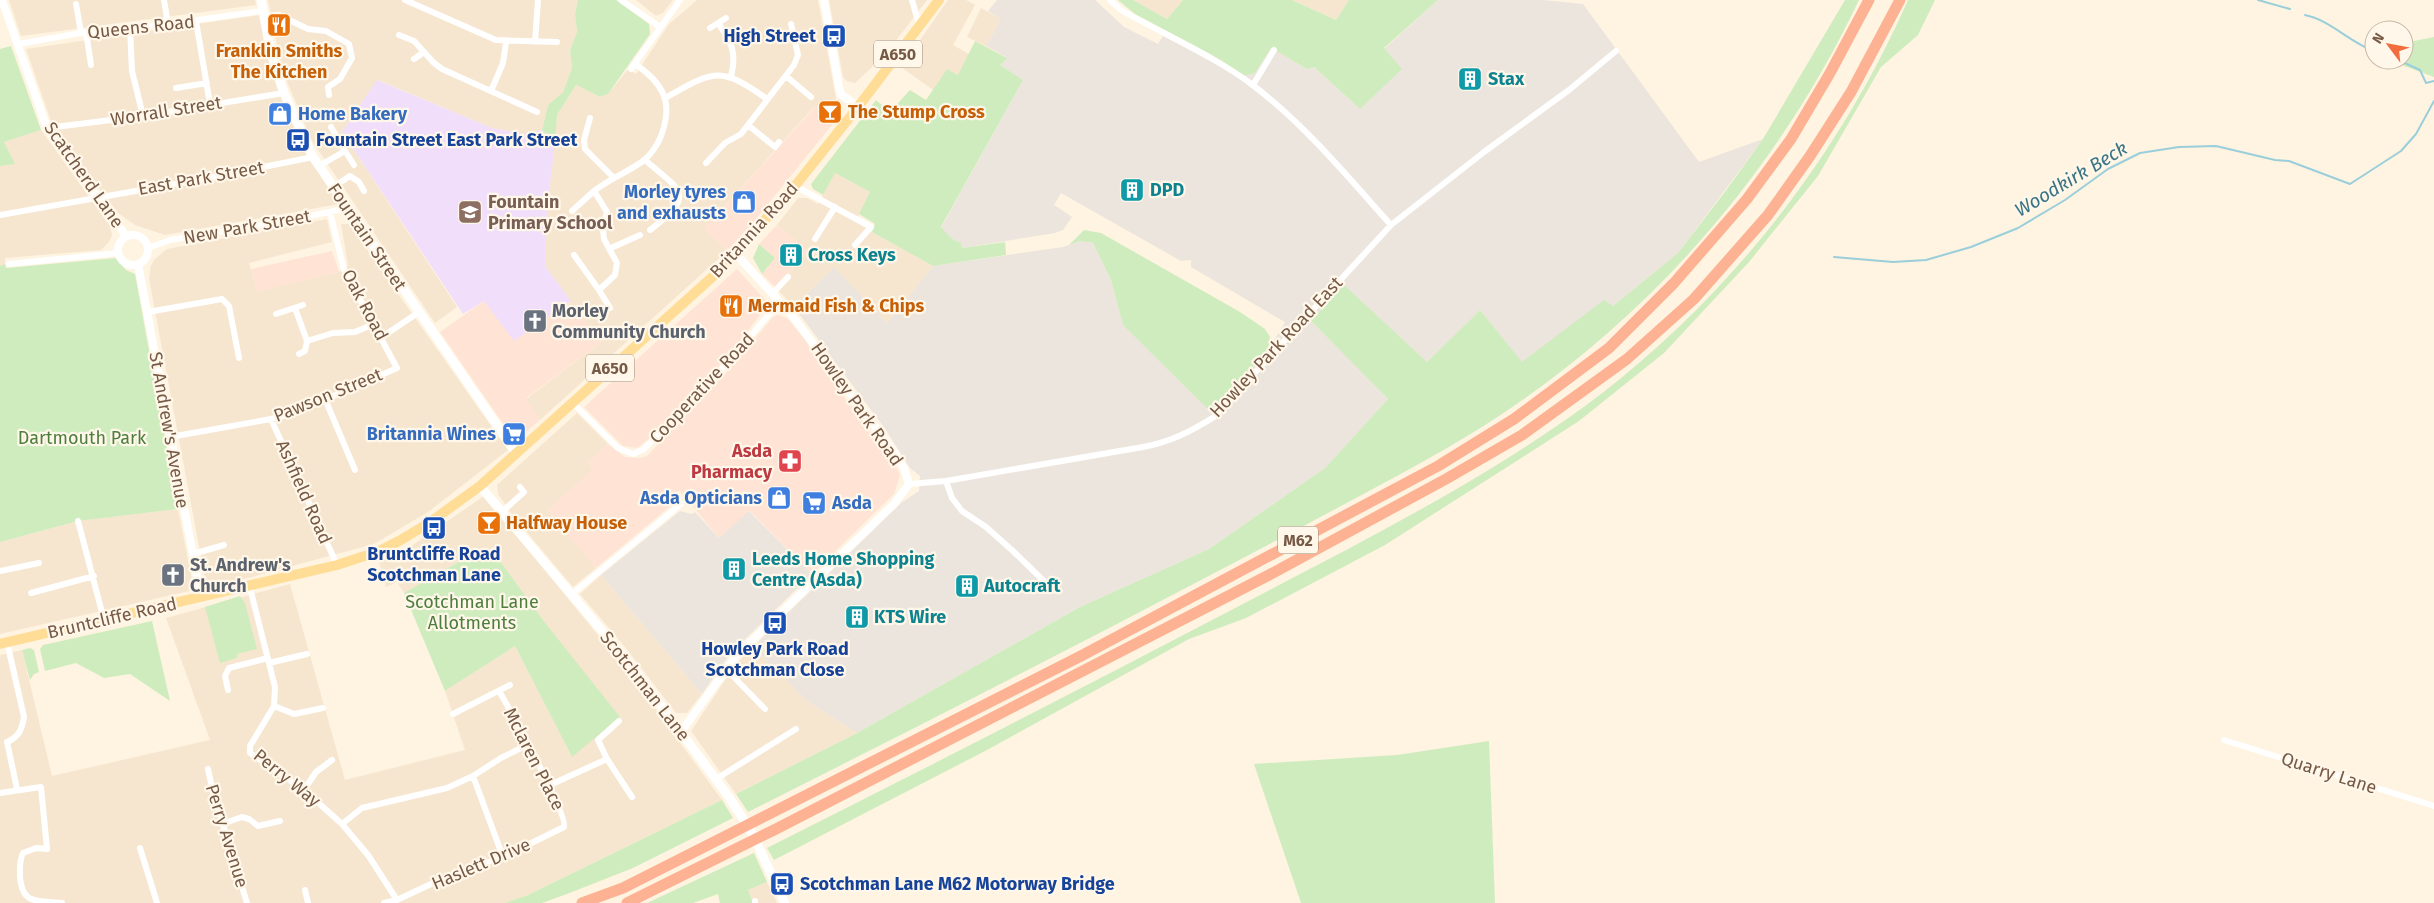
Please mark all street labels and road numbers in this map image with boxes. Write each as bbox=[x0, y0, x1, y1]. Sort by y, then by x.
street label: Queens Road bbox=[86, 10, 196, 44]
road number: A650 bbox=[874, 41, 922, 68]
street label: Worrall Street bbox=[109, 91, 224, 131]
street label: Scatcherd Lane bbox=[39, 118, 129, 232]
street label: East Park Street bbox=[136, 156, 266, 200]
street label: Britannia Road bbox=[705, 178, 803, 282]
street label: Fountain Street bbox=[323, 179, 411, 295]
street label: New Park Street bbox=[182, 205, 313, 249]
street label: Oak Road bbox=[337, 266, 393, 344]
street label: Howley Park Road East bbox=[1205, 272, 1347, 422]
street label: Cooperative Road bbox=[645, 328, 759, 448]
street label: Howley Park Road bbox=[806, 338, 908, 470]
street label: St Andrew's Avenue bbox=[144, 350, 194, 510]
road number: A650 bbox=[586, 354, 634, 382]
street label: Pawson Street bbox=[270, 363, 386, 427]
street label: Ashfield Road bbox=[271, 437, 337, 547]
road number: M62 bbox=[1278, 526, 1318, 554]
street label: Bruntcliffe Road bbox=[45, 592, 179, 644]
street label: Scotchman Lane bbox=[595, 627, 695, 745]
street label: Mclaren Place bbox=[499, 704, 569, 814]
street label: Perry Way bbox=[249, 744, 325, 812]
street label: Quarry Lane bbox=[2278, 747, 2380, 799]
street label: Perry Avenue bbox=[201, 782, 253, 890]
street label: Haslett Drive bbox=[428, 833, 534, 895]

